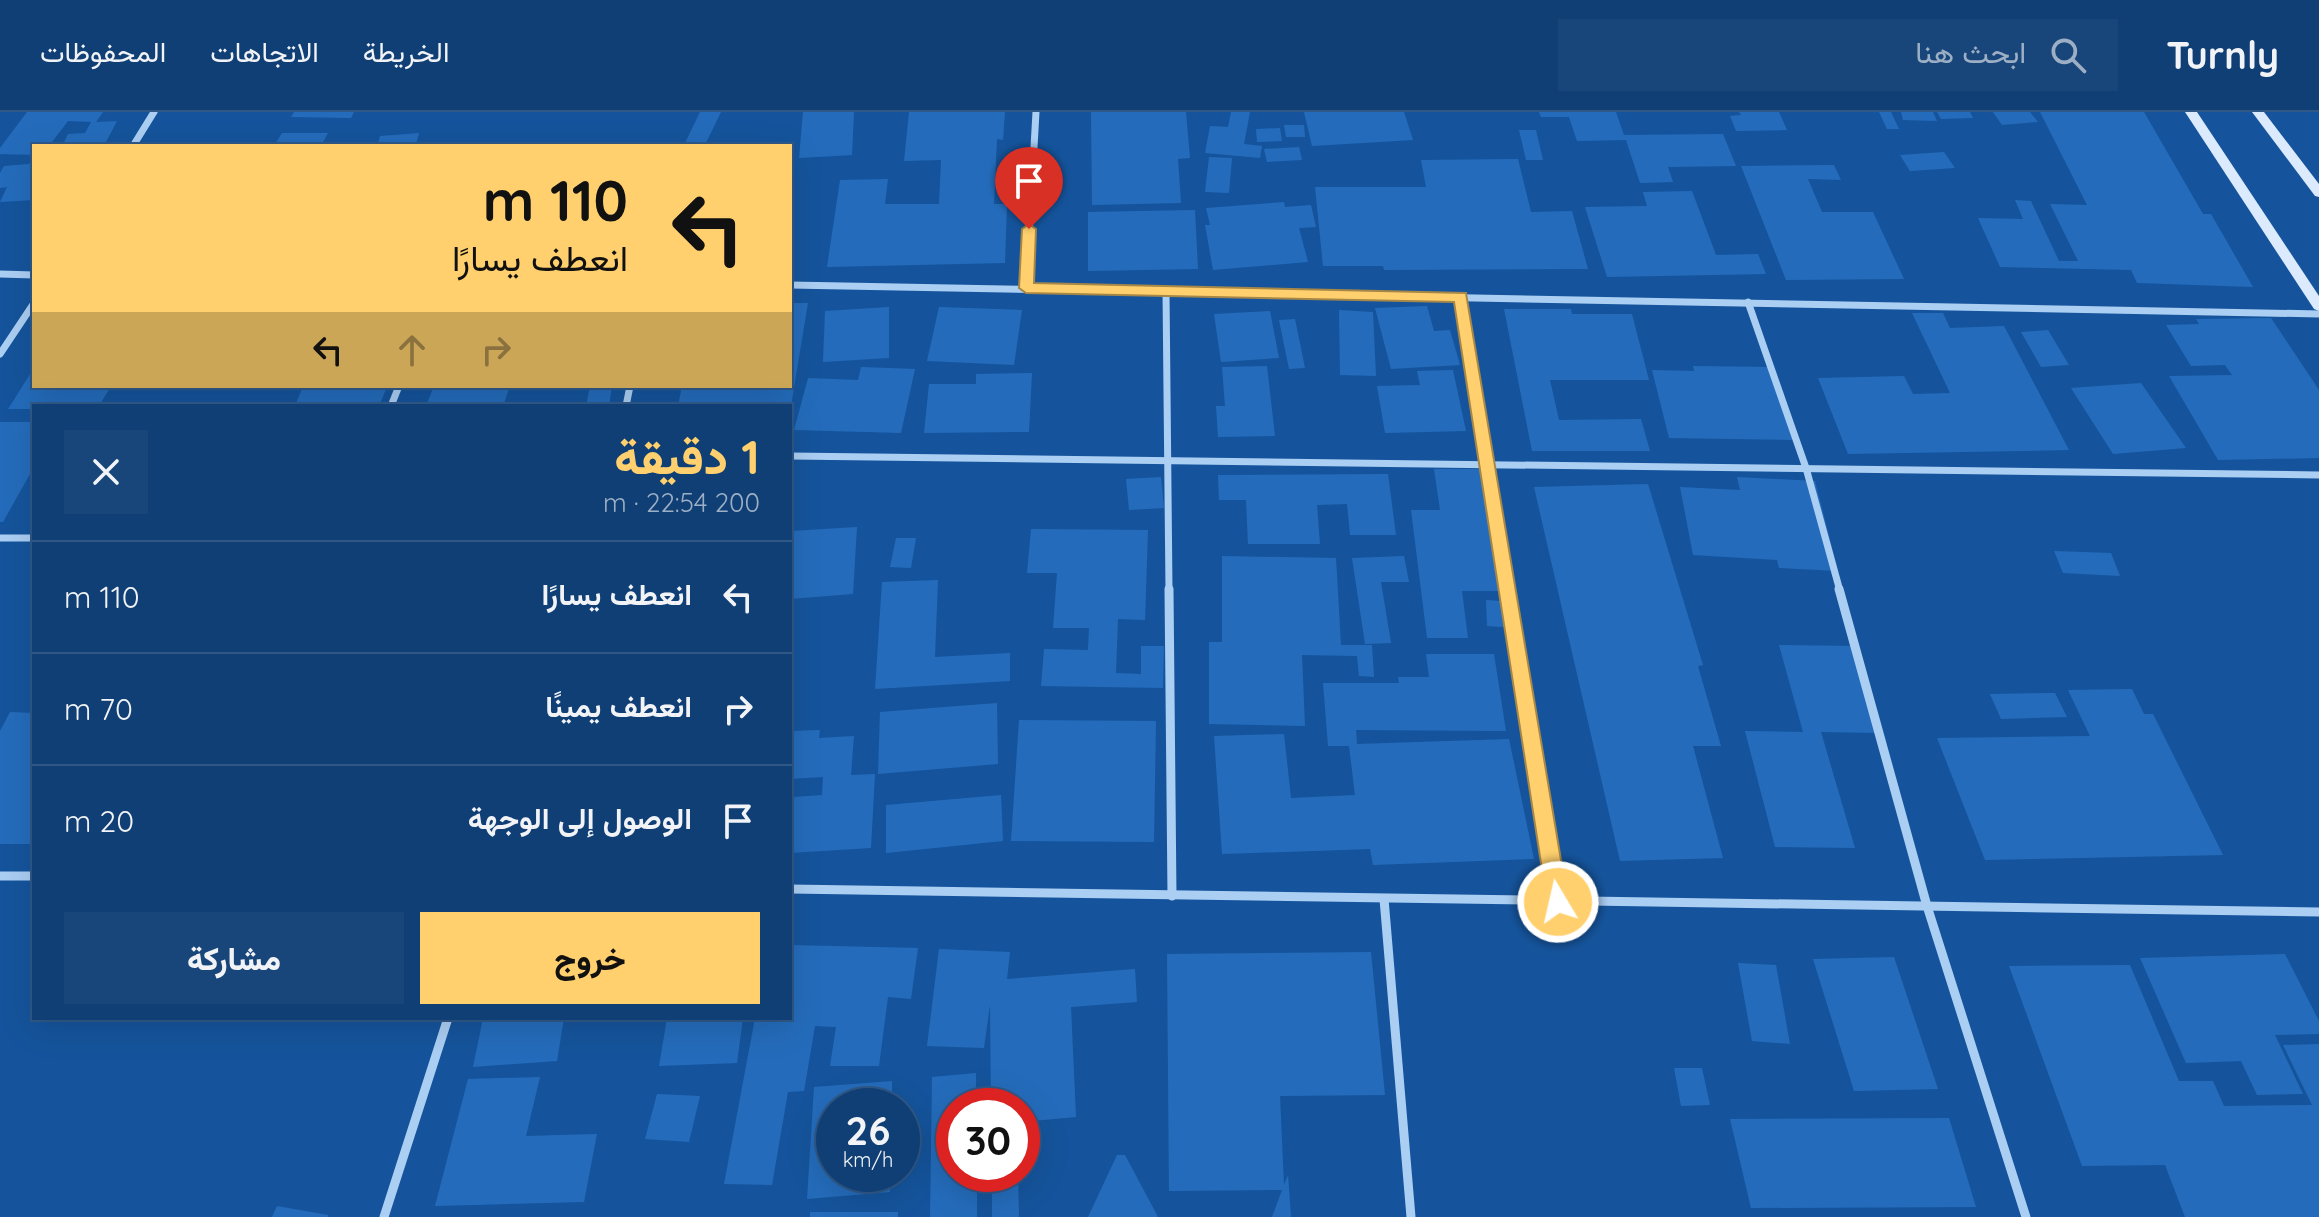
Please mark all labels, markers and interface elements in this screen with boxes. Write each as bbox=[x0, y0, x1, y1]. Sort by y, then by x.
search box bbox=[1558, 19, 2118, 91]
text: Turnly bbox=[2166, 31, 2279, 79]
text: ابحث هنا bbox=[1915, 33, 2026, 71]
icon: search bbox=[2046, 33, 2090, 77]
text: المحفوظات bbox=[40, 34, 166, 69]
text: الاتجاهات bbox=[210, 34, 319, 69]
text: الخريطة bbox=[363, 34, 449, 69]
pin bbox=[995, 147, 1063, 229]
icon: arrive bbox=[1007, 159, 1051, 203]
text: 110 m bbox=[483, 165, 628, 235]
icon: left bbox=[656, 176, 760, 280]
text: انعطف يسارًا bbox=[452, 235, 628, 280]
icon: left bbox=[306, 328, 350, 372]
icon: ahead bbox=[390, 328, 434, 372]
icon: right bbox=[474, 328, 518, 372]
text: 1 دقيقة bbox=[614, 426, 760, 486]
button: close bbox=[64, 430, 148, 514]
text: 200 m · 22:54 bbox=[603, 486, 760, 519]
text: انعطف يسارًا bbox=[542, 575, 692, 613]
icon: left bbox=[716, 575, 760, 619]
text: 110 m bbox=[64, 578, 140, 616]
text: انعطف يمينًا bbox=[545, 687, 692, 725]
icon: right bbox=[716, 687, 760, 731]
text: 70 m bbox=[64, 690, 133, 728]
text: الوصول إلى الوجهة bbox=[468, 799, 692, 837]
icon: arrive bbox=[716, 799, 760, 843]
text: 20 m bbox=[64, 802, 134, 840]
position arrow bbox=[1516, 860, 1600, 944]
button: مشاركة bbox=[64, 912, 404, 1004]
button: خروج bbox=[420, 912, 760, 1004]
speed limit sign: 30 bbox=[936, 1088, 1040, 1192]
text: 26 bbox=[846, 1105, 890, 1155]
text: km/h bbox=[843, 1147, 893, 1172]

